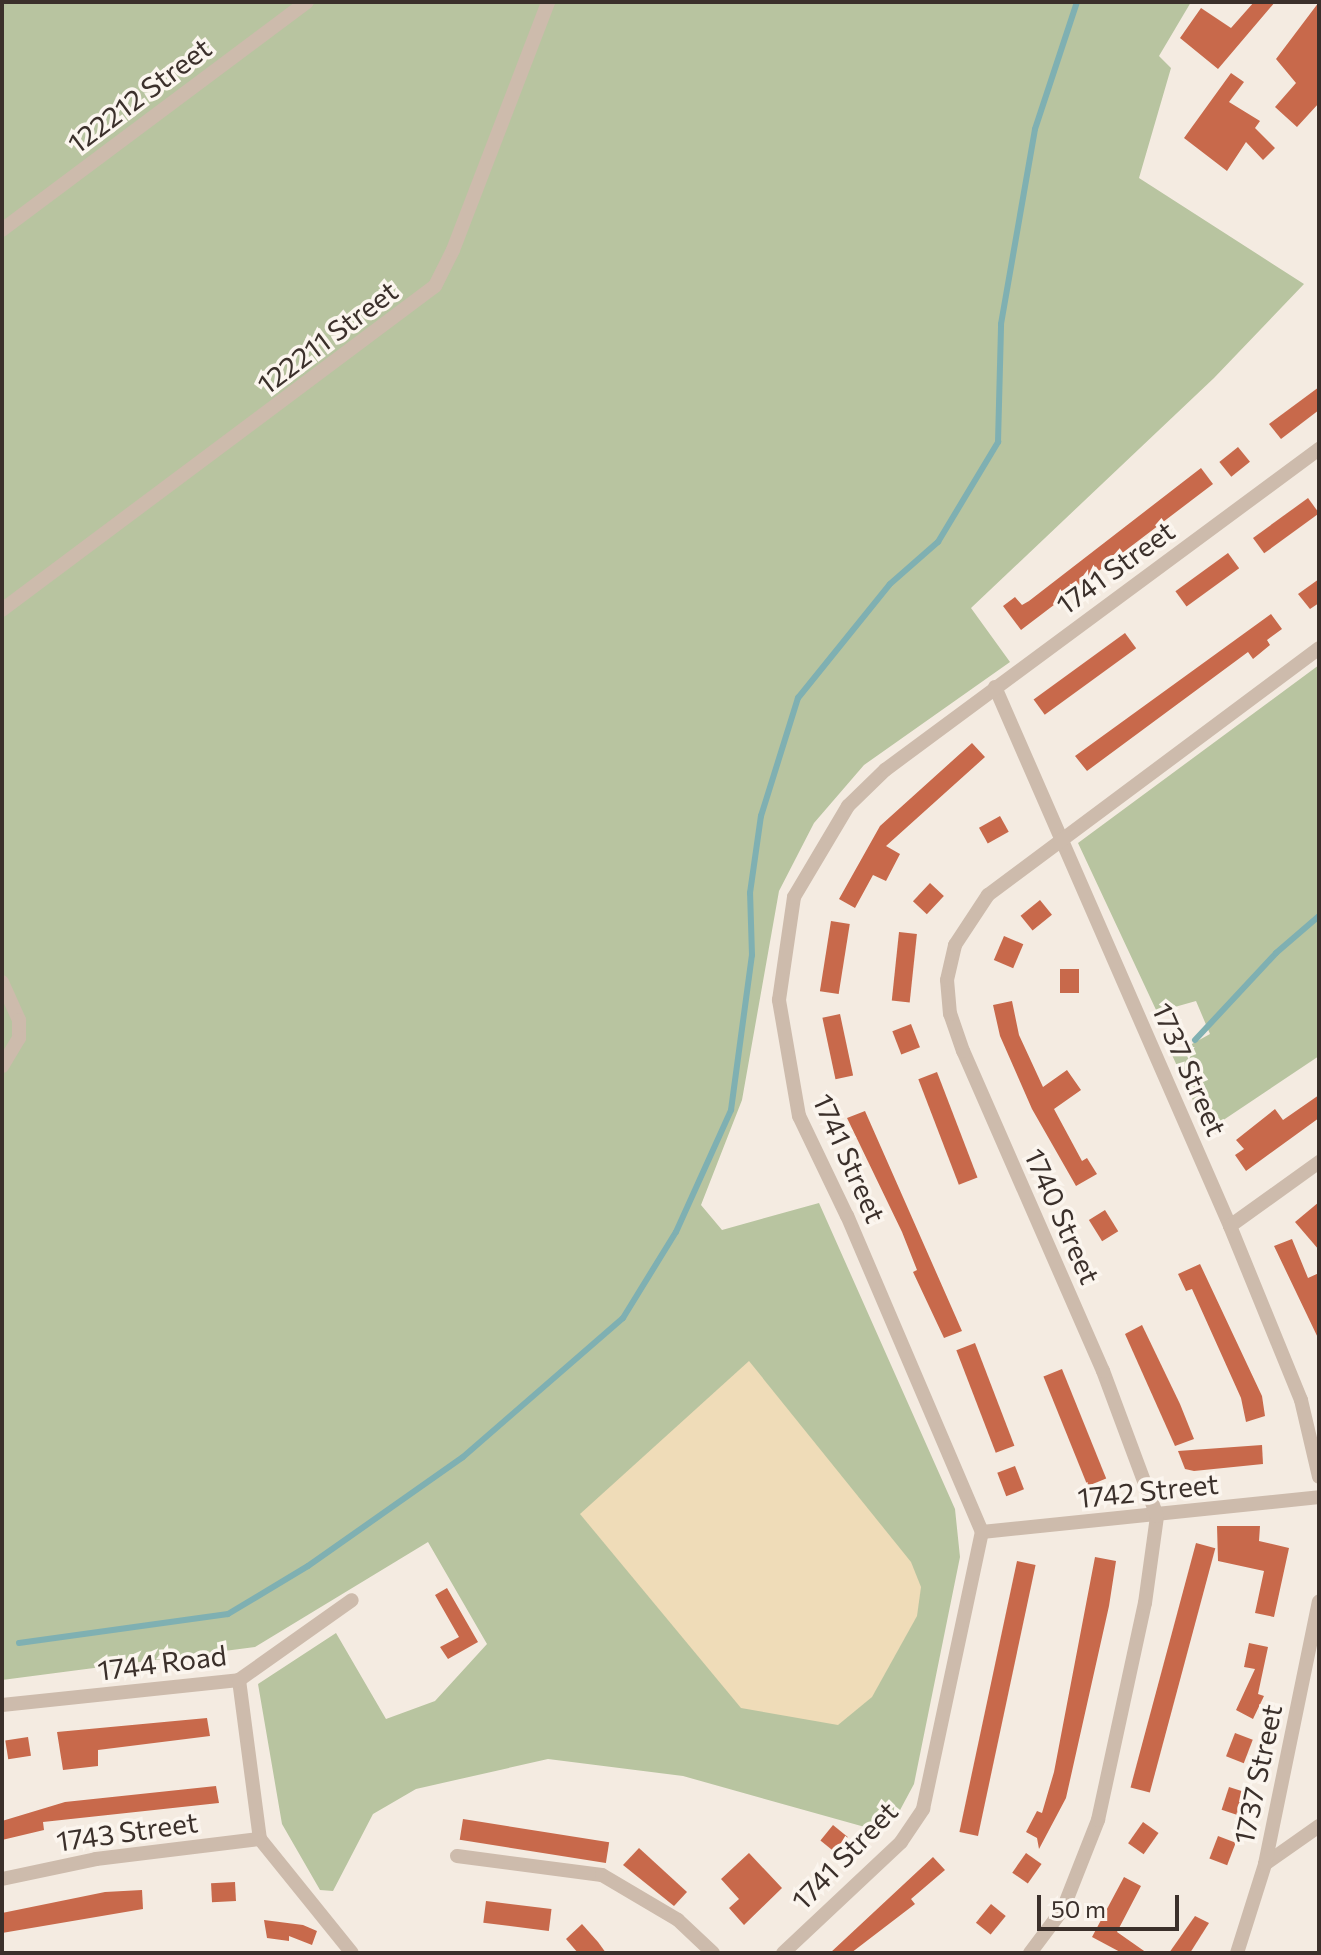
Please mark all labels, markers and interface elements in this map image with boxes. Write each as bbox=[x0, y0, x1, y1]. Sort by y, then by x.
street label: 122212 Street bbox=[61, 30, 217, 160]
street label: 122211 Street bbox=[250, 273, 404, 401]
street label: 1741 Street bbox=[1050, 513, 1180, 621]
street label: 1737 Street bbox=[1146, 997, 1234, 1141]
street label: 1741 Street bbox=[807, 1088, 893, 1228]
street label: 1740 Street bbox=[1018, 1143, 1108, 1289]
street label: 1742 Street bbox=[1076, 1466, 1220, 1514]
street label: 1744 Road bbox=[96, 1637, 228, 1687]
street label: 1737 Street bbox=[1226, 1701, 1288, 1847]
street label: 1741 Street bbox=[784, 1794, 904, 1916]
street label: 1743 Street bbox=[54, 1804, 200, 1858]
scale bar bbox=[1041, 1879, 1183, 1929]
text: 50 m bbox=[1051, 1894, 1106, 1923]

